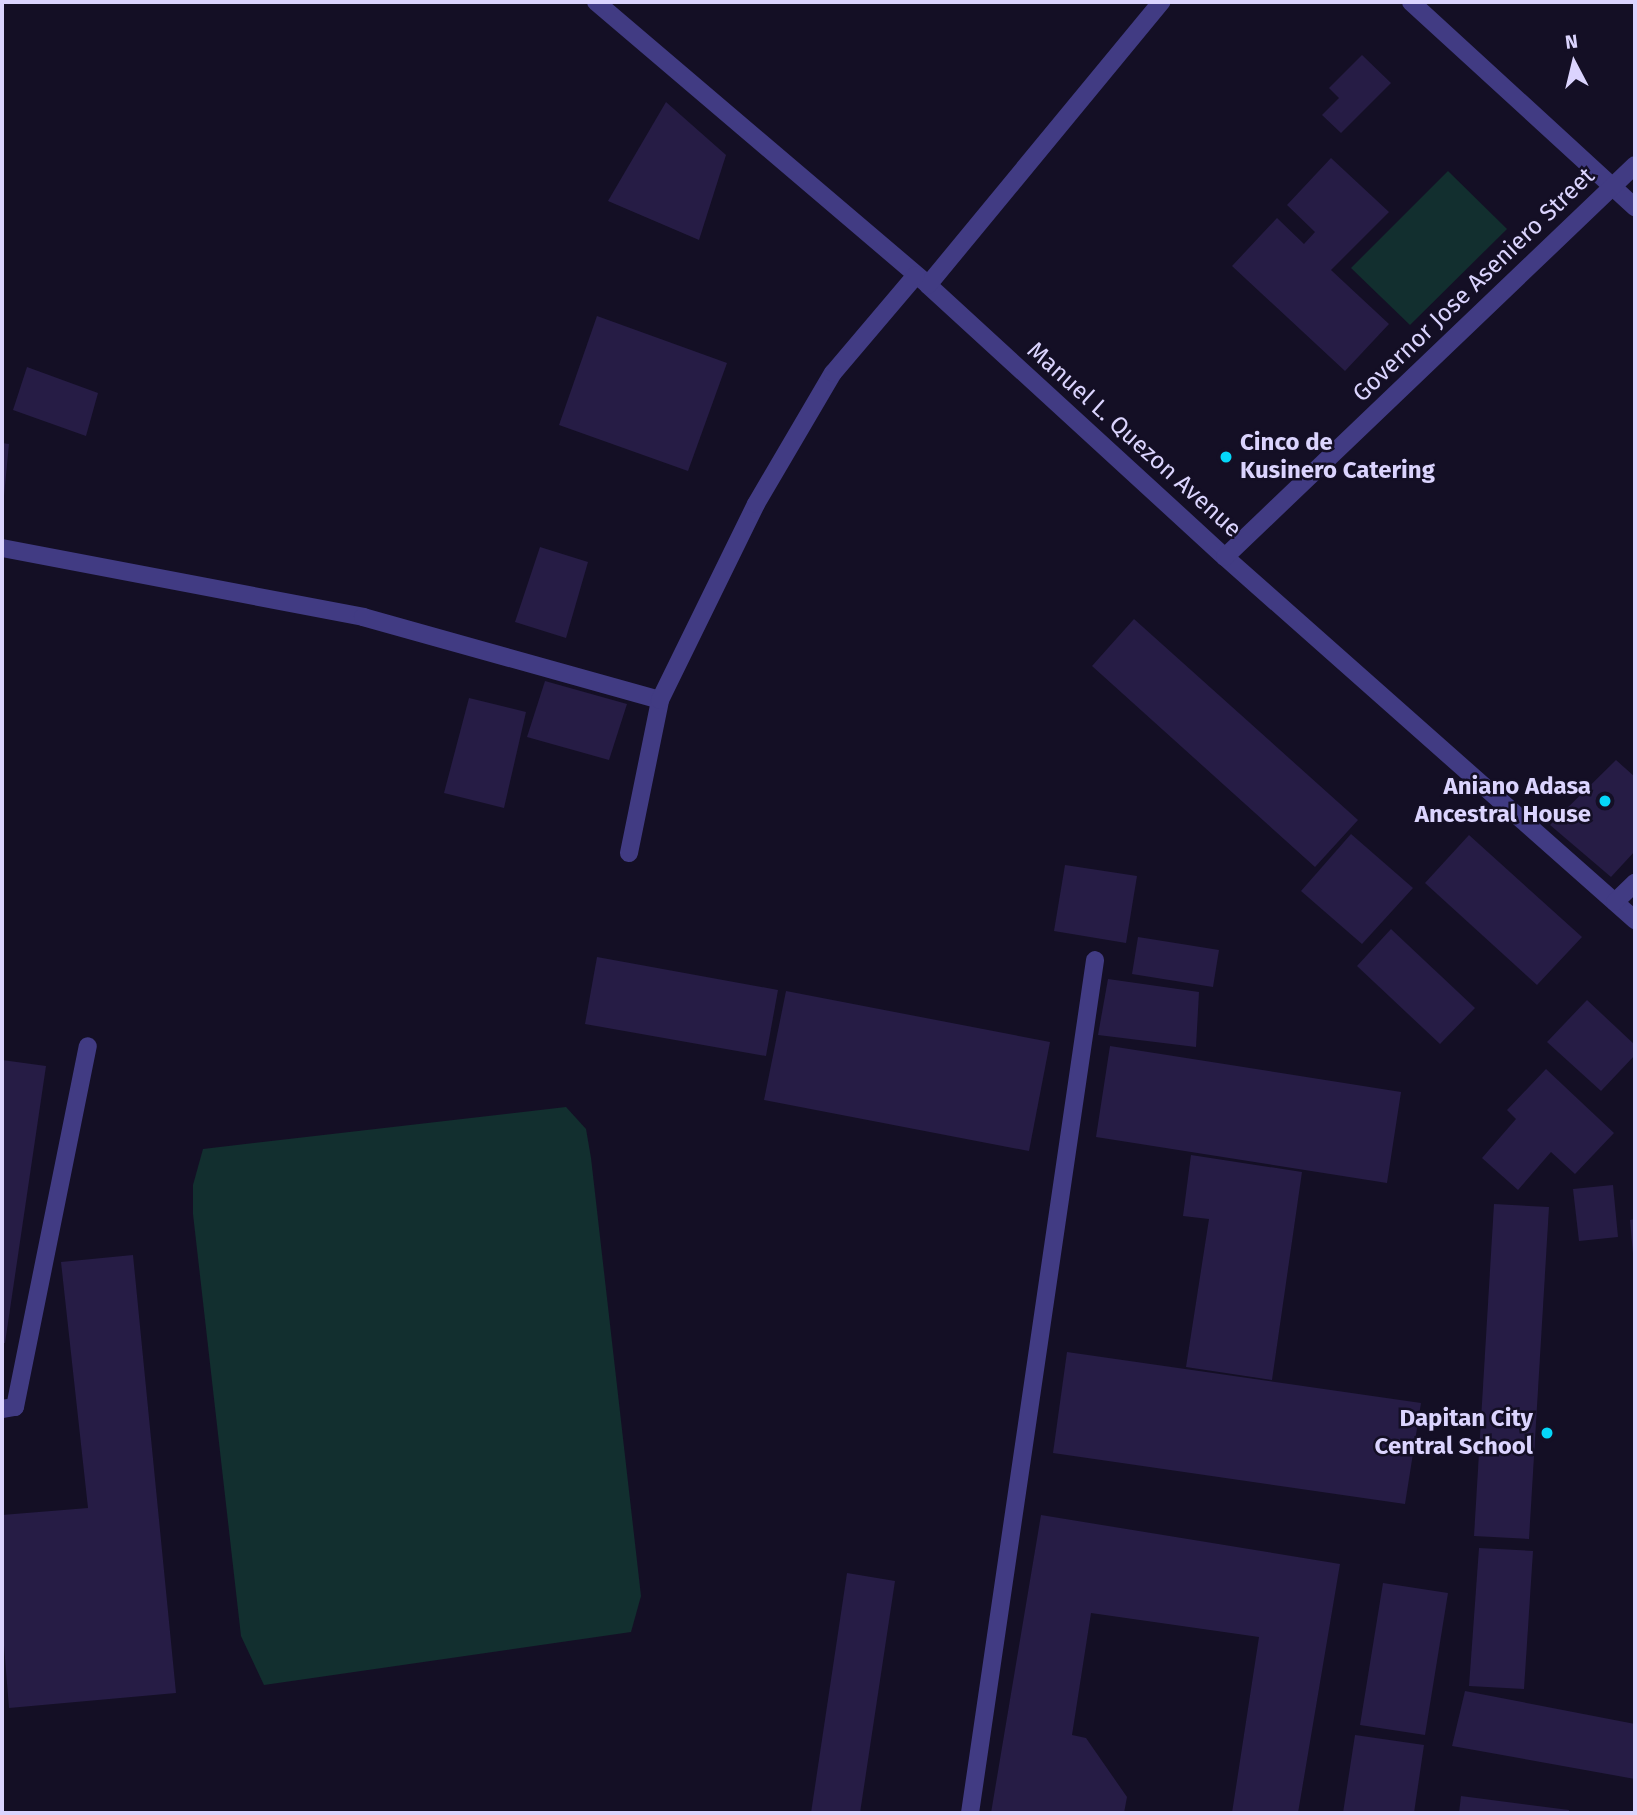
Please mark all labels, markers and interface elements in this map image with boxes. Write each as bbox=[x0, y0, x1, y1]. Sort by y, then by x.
north arrow bbox=[1539, 28, 1609, 98]
text: N bbox=[1564, 29, 1579, 54]
street label: Governor Jose Aseniero Street bbox=[1347, 162, 1601, 408]
street label: Manuel L. Quezon Avenue bbox=[1021, 336, 1247, 544]
place label: Cinco de Kusinero Catering bbox=[1240, 429, 1435, 485]
marker: Cinco de Kusinero Catering bbox=[1218, 449, 1234, 465]
place label: Aniano Adasa Ancestral House bbox=[1415, 773, 1591, 829]
marker: Aniano Adasa Ancestral House bbox=[1597, 793, 1613, 809]
place label: Dapitan City Central School bbox=[1375, 1405, 1533, 1461]
marker: Dapitan City Central School bbox=[1539, 1425, 1555, 1441]

